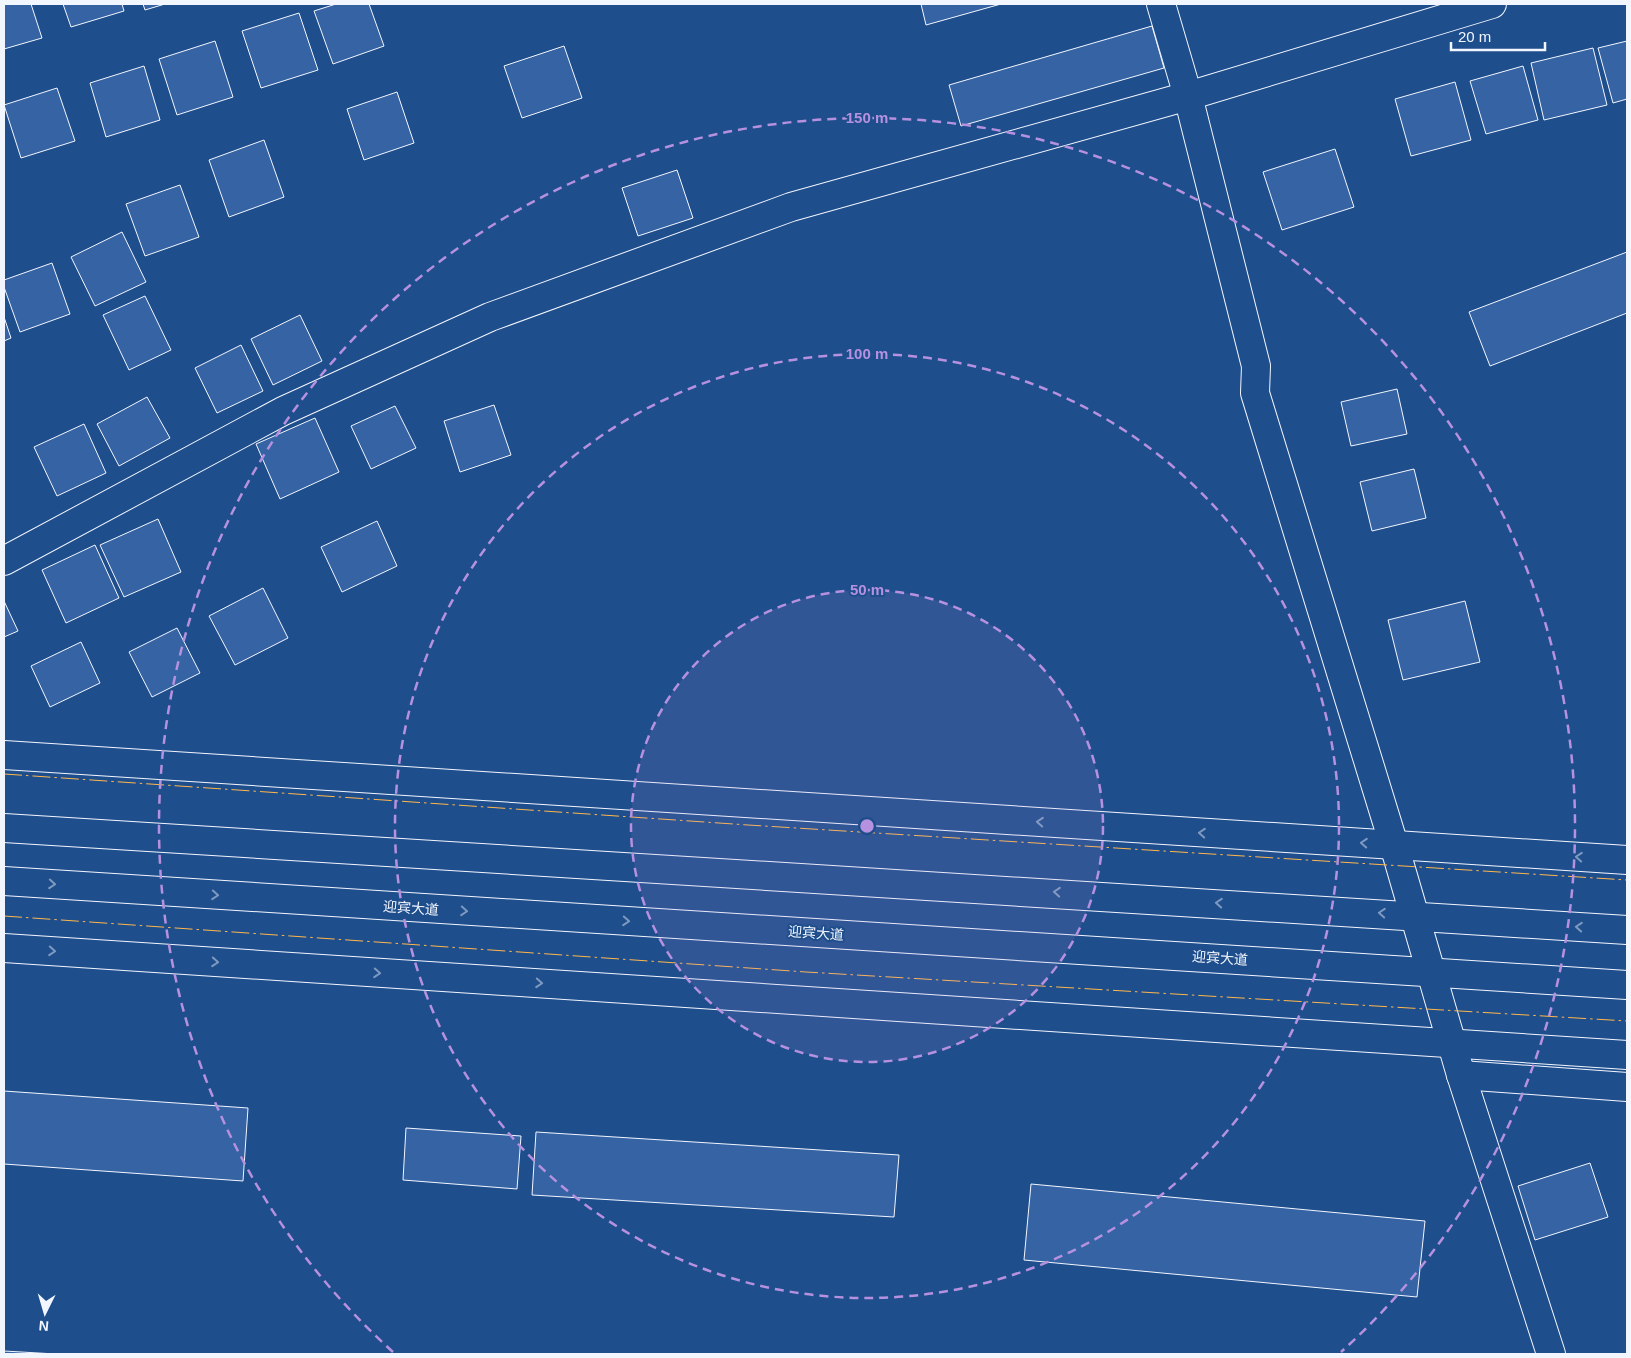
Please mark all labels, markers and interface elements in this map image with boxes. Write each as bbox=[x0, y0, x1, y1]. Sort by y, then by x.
scale bar bbox=[1451, 20, 1545, 52]
text: 20 m bbox=[1458, 28, 1491, 45]
text: 150 m bbox=[846, 109, 888, 126]
text: 100 m bbox=[846, 345, 888, 362]
text: 50 m bbox=[850, 581, 884, 598]
centre of rings bbox=[858, 817, 876, 835]
one-way arrow bbox=[1035, 817, 1043, 828]
one-way arrow bbox=[1198, 827, 1206, 838]
one-way arrow bbox=[1360, 838, 1368, 849]
one-way arrow bbox=[1574, 852, 1582, 863]
one-way arrow bbox=[49, 879, 57, 890]
one-way arrow bbox=[1053, 887, 1061, 898]
one-way arrow bbox=[211, 889, 219, 900]
one-way arrow bbox=[1215, 897, 1223, 908]
street label: 迎宾大道 bbox=[383, 898, 439, 918]
one-way arrow bbox=[460, 905, 468, 916]
one-way arrow bbox=[1377, 907, 1385, 918]
one-way arrow bbox=[622, 916, 630, 927]
one-way arrow bbox=[1574, 921, 1582, 932]
street label: 迎宾大道 bbox=[788, 923, 844, 943]
one-way arrow bbox=[49, 945, 57, 956]
street label: 迎宾大道 bbox=[1192, 948, 1248, 968]
one-way arrow bbox=[211, 956, 219, 967]
one-way arrow bbox=[373, 967, 381, 978]
one-way arrow bbox=[535, 978, 543, 989]
north arrow bbox=[20, 1288, 70, 1338]
text: N bbox=[38, 1318, 50, 1334]

